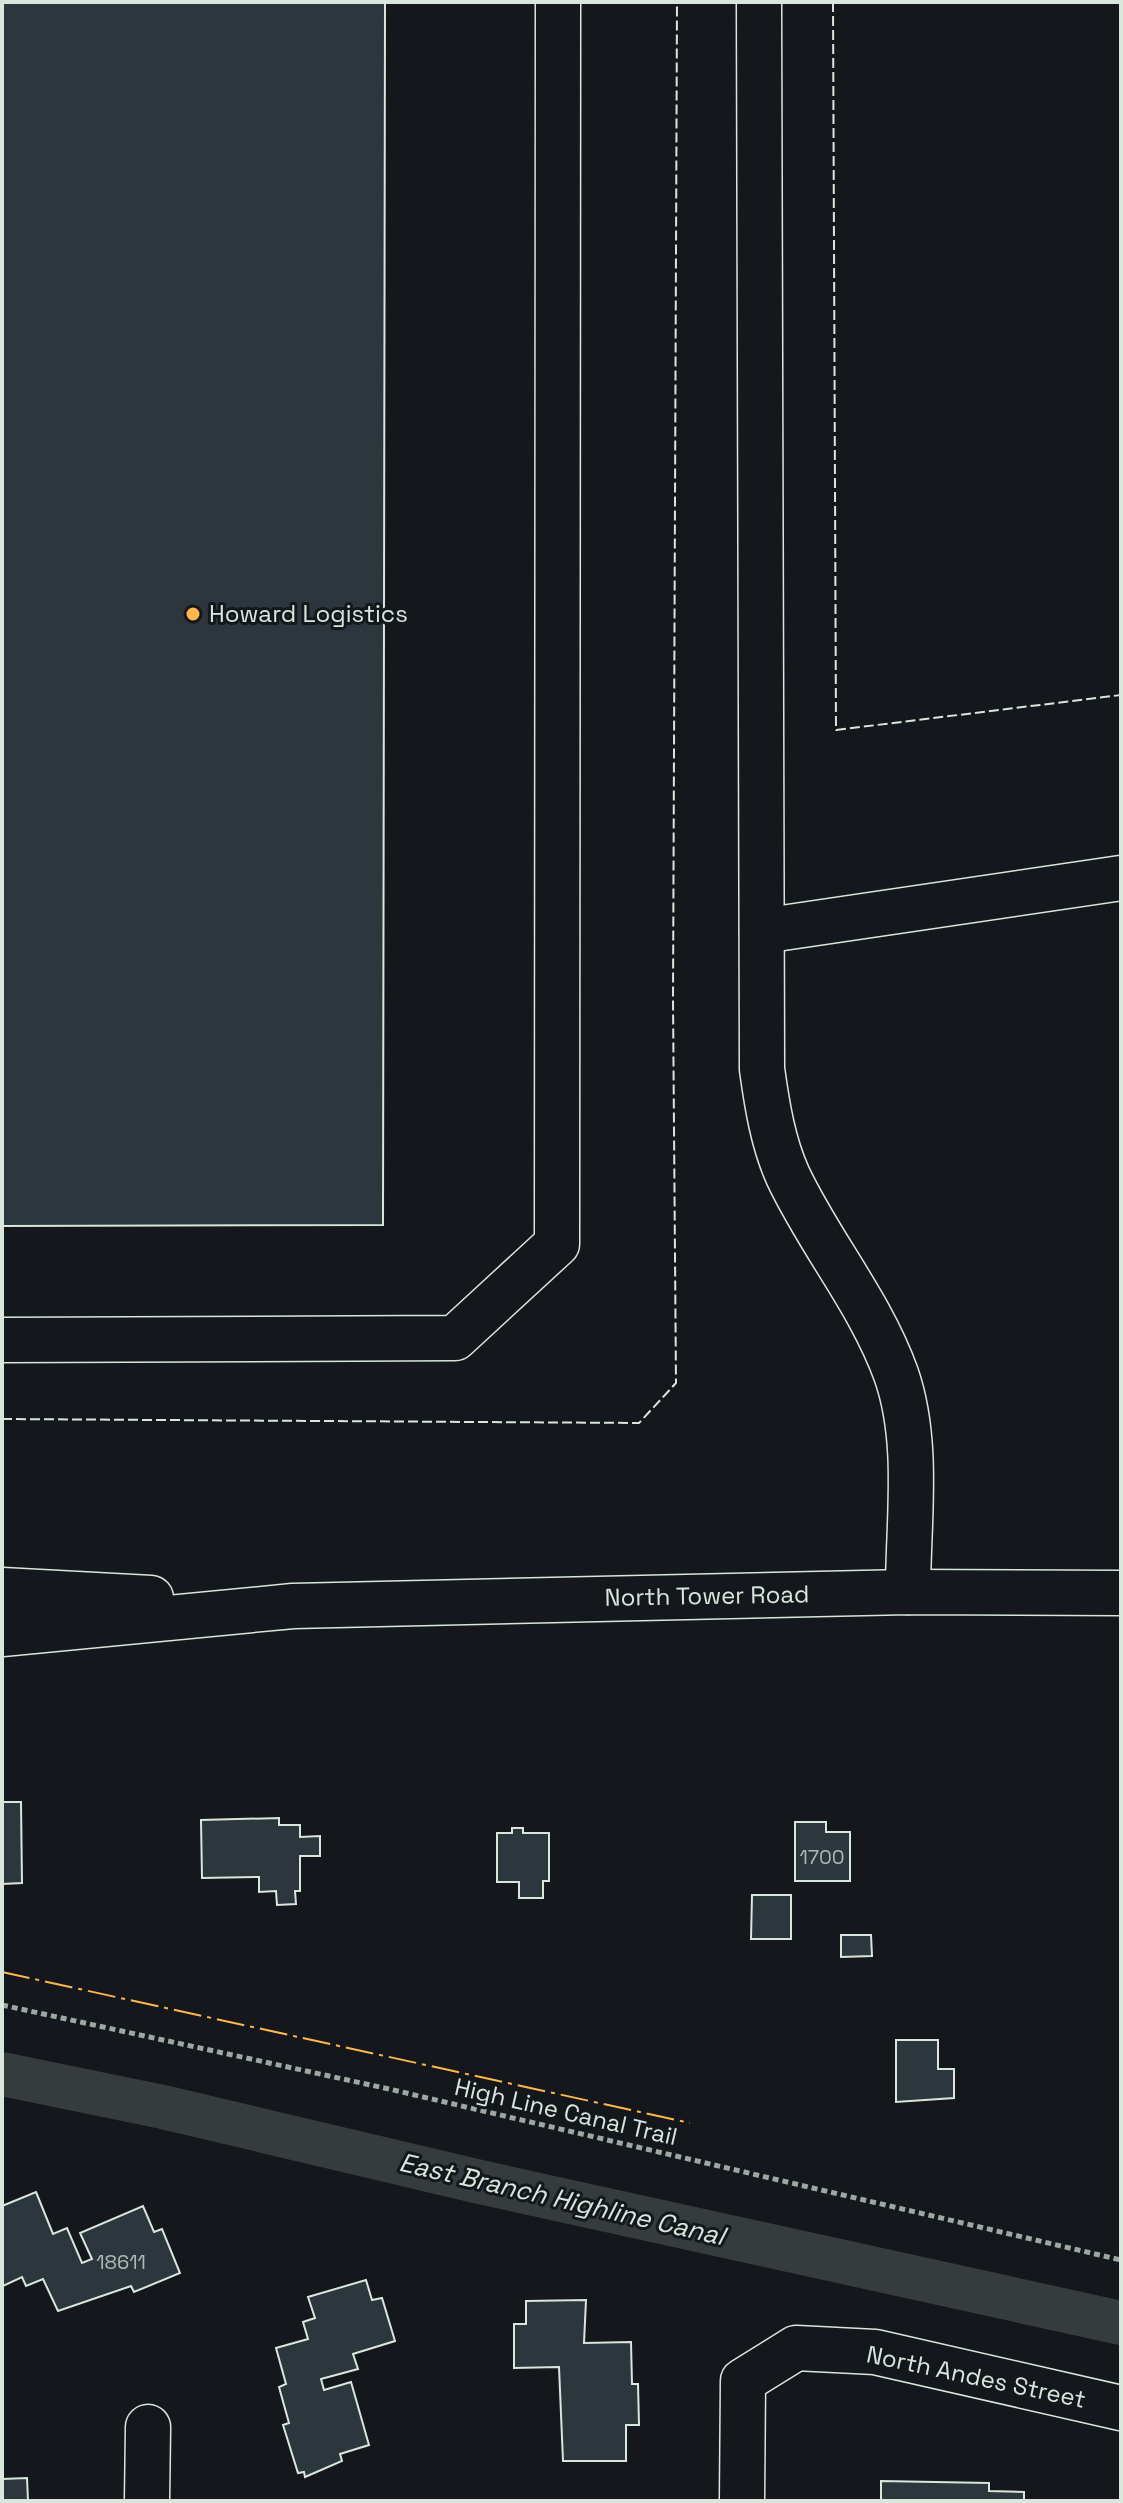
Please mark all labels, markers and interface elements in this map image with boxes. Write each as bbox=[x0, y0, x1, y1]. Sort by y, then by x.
place label: Howard Logistics bbox=[209, 598, 408, 629]
marker: Howard Logistics bbox=[184, 605, 202, 623]
street label: North Tower Road bbox=[604, 1578, 810, 1613]
house number: 1700 bbox=[799, 1844, 845, 1870]
street label: High Line Canal Trail bbox=[452, 2071, 681, 2152]
water label: East Branch Highline Canal bbox=[396, 2145, 731, 2254]
house number: 18611 bbox=[96, 2249, 146, 2275]
street label: North Andes Street bbox=[864, 2338, 1088, 2415]

